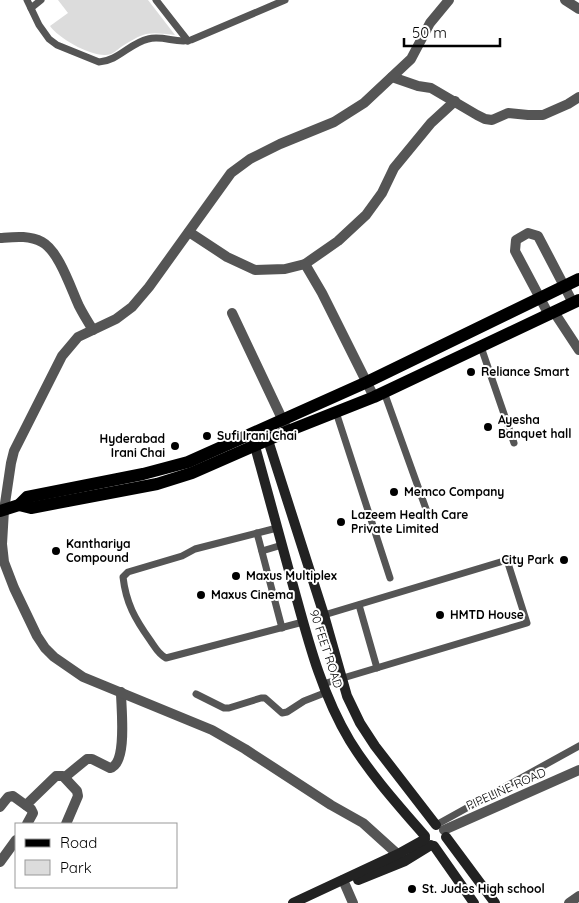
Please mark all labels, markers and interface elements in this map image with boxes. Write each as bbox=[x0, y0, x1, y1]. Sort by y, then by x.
scale bar bbox=[404, 15, 500, 47]
text: 50 m bbox=[412, 23, 447, 42]
place label: Reliance Smart bbox=[481, 364, 570, 379]
marker: Reliance Smart bbox=[465, 366, 477, 378]
place label: Ayesha Banquet hall bbox=[498, 412, 572, 441]
marker: Ayesha Banquet hall bbox=[482, 421, 494, 433]
place label: Sufi Irani Chai bbox=[217, 428, 297, 443]
marker: Sufi Irani Chai bbox=[201, 430, 213, 442]
place label: Hyderabad Irani Chai bbox=[100, 431, 165, 460]
marker: Hyderabad Irani Chai bbox=[169, 440, 181, 452]
place label: Memco Company bbox=[404, 484, 504, 499]
marker: Memco Company bbox=[388, 486, 400, 498]
place label: Lazeem Health Care Private Limited bbox=[351, 507, 468, 536]
marker: Lazeem Health Care Private Limited bbox=[335, 516, 347, 528]
place label: Kanthariya Compound bbox=[66, 536, 131, 565]
marker: Kanthariya Compound bbox=[50, 545, 62, 557]
place label: City Park bbox=[502, 552, 554, 567]
marker: City Park bbox=[558, 554, 570, 566]
place label: Maxus Multiplex bbox=[246, 568, 337, 583]
marker: Maxus Multiplex bbox=[230, 570, 242, 582]
place label: Maxus Cinema bbox=[211, 587, 294, 602]
marker: Maxus Cinema bbox=[195, 589, 207, 601]
place label: HMTD House bbox=[450, 607, 524, 622]
street label: 90 FEET ROAD bbox=[307, 608, 346, 690]
marker: HMTD House bbox=[434, 609, 446, 621]
street label: PIPELINE ROAD bbox=[464, 764, 548, 813]
legend bbox=[15, 823, 178, 888]
text: Road bbox=[60, 833, 97, 852]
text: Park bbox=[60, 858, 92, 877]
place label: St. Judes High school bbox=[422, 881, 545, 896]
marker: St. Judes High school bbox=[406, 883, 418, 895]

